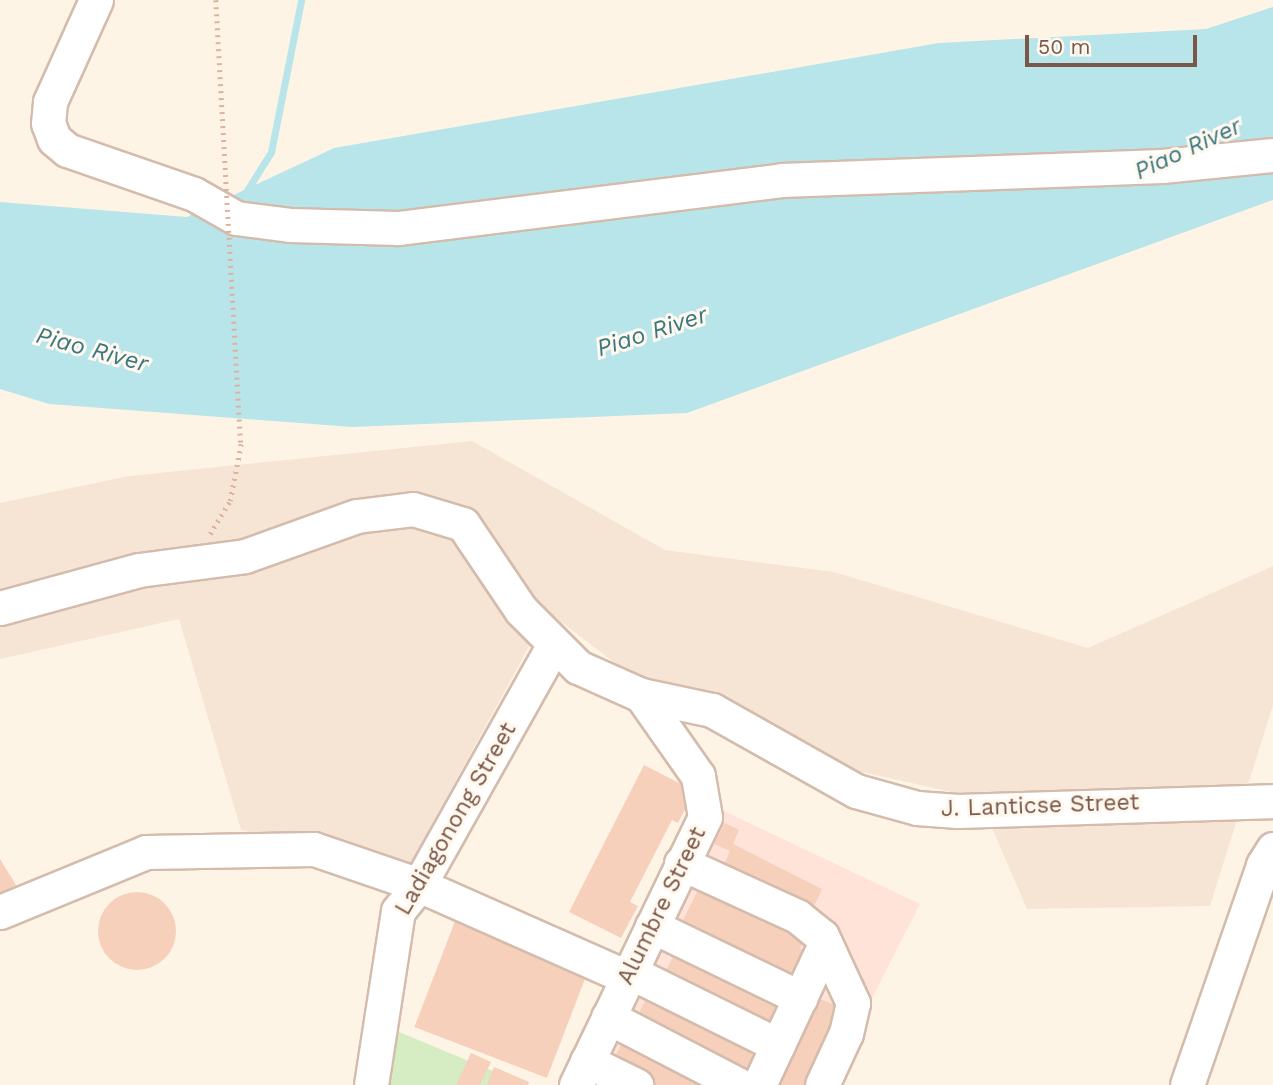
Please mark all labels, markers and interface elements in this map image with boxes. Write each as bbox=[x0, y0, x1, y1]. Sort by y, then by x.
scale bar bbox=[1028, 21, 1200, 65]
text: 50 m bbox=[1038, 34, 1090, 59]
water label: Piao River bbox=[1130, 112, 1246, 186]
water label: Piao River bbox=[593, 301, 711, 363]
water label: Piao River bbox=[33, 321, 151, 379]
street label: Ladiagonong Street bbox=[390, 718, 522, 920]
street label: J. Lanticse Street bbox=[940, 789, 1140, 823]
street label: Alumbre Street bbox=[612, 823, 712, 989]

